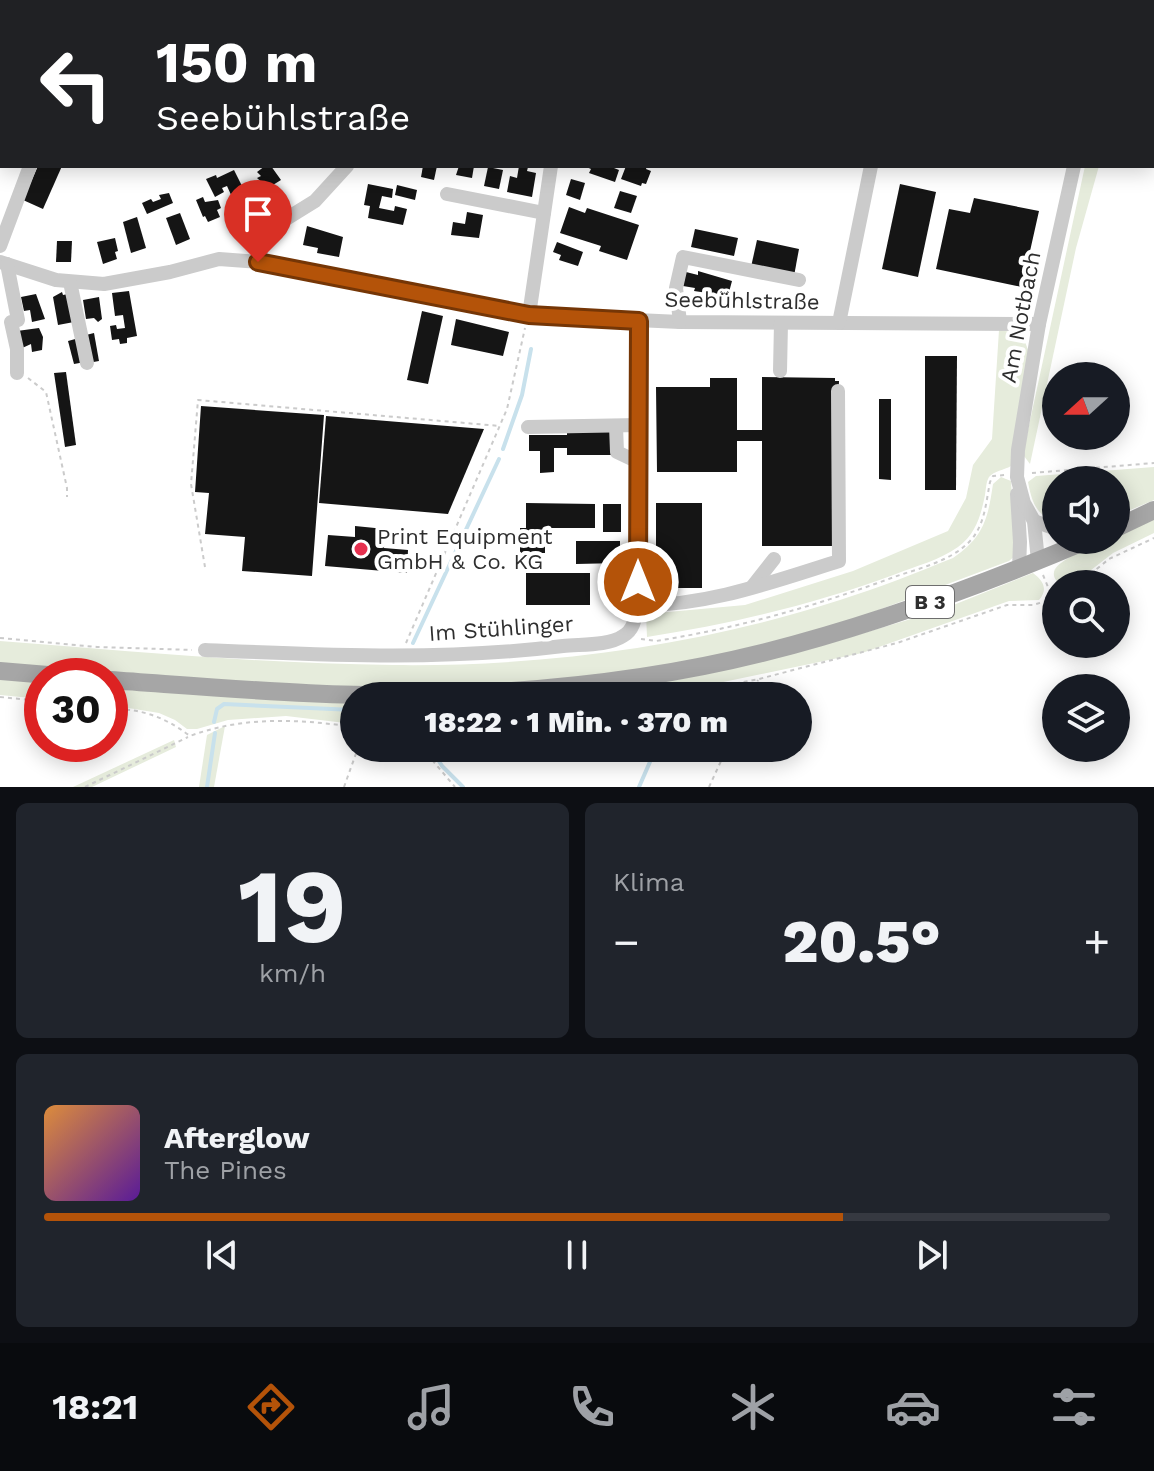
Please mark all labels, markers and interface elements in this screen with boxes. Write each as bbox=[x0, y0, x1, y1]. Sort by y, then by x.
text: 150 m bbox=[156, 30, 318, 96]
icon: left bbox=[24, 32, 128, 136]
text: Seebühlstraße bbox=[156, 97, 410, 139]
pin bbox=[224, 180, 292, 262]
icon: arrive bbox=[236, 192, 280, 236]
street label: Am Notbach bbox=[995, 249, 1045, 385]
street label: Seebühlstraße bbox=[664, 287, 820, 314]
north arrow bbox=[1042, 362, 1130, 450]
map controls bbox=[1042, 362, 1130, 762]
button: sound bbox=[1042, 466, 1130, 554]
place label: Print Equipment GmbH & Co. KG bbox=[377, 524, 552, 574]
marker: Print Equipment GmbH & Co. KG bbox=[352, 540, 370, 558]
position arrow bbox=[596, 540, 680, 624]
button: search bbox=[1042, 570, 1130, 658]
road number: B 3 bbox=[906, 586, 954, 618]
street label: Im Stühlinger bbox=[428, 611, 574, 646]
speed limit sign: 30 bbox=[24, 658, 128, 762]
button: layers bbox=[1042, 674, 1130, 762]
text: 18:22 · 1 Min. · 370 m bbox=[424, 704, 728, 739]
text: 19 bbox=[238, 845, 347, 967]
text: Klima bbox=[613, 867, 684, 897]
text: 20.5° bbox=[782, 906, 941, 977]
text: − bbox=[613, 916, 640, 968]
text: + bbox=[1083, 916, 1110, 968]
text: km/h bbox=[259, 958, 326, 988]
text: Afterglow bbox=[164, 1120, 310, 1155]
text: The Pines bbox=[164, 1155, 287, 1185]
icon: previous bbox=[200, 1233, 244, 1277]
icon: pause bbox=[555, 1233, 599, 1277]
icon: next bbox=[910, 1233, 954, 1277]
icon: directions bbox=[243, 1379, 299, 1435]
icon: music bbox=[403, 1379, 459, 1435]
icon: phone bbox=[564, 1379, 620, 1435]
icon: climate bbox=[725, 1379, 781, 1435]
icon: car bbox=[885, 1379, 941, 1435]
icon: filters bbox=[1046, 1379, 1102, 1435]
text: 18:21 bbox=[52, 1386, 138, 1428]

